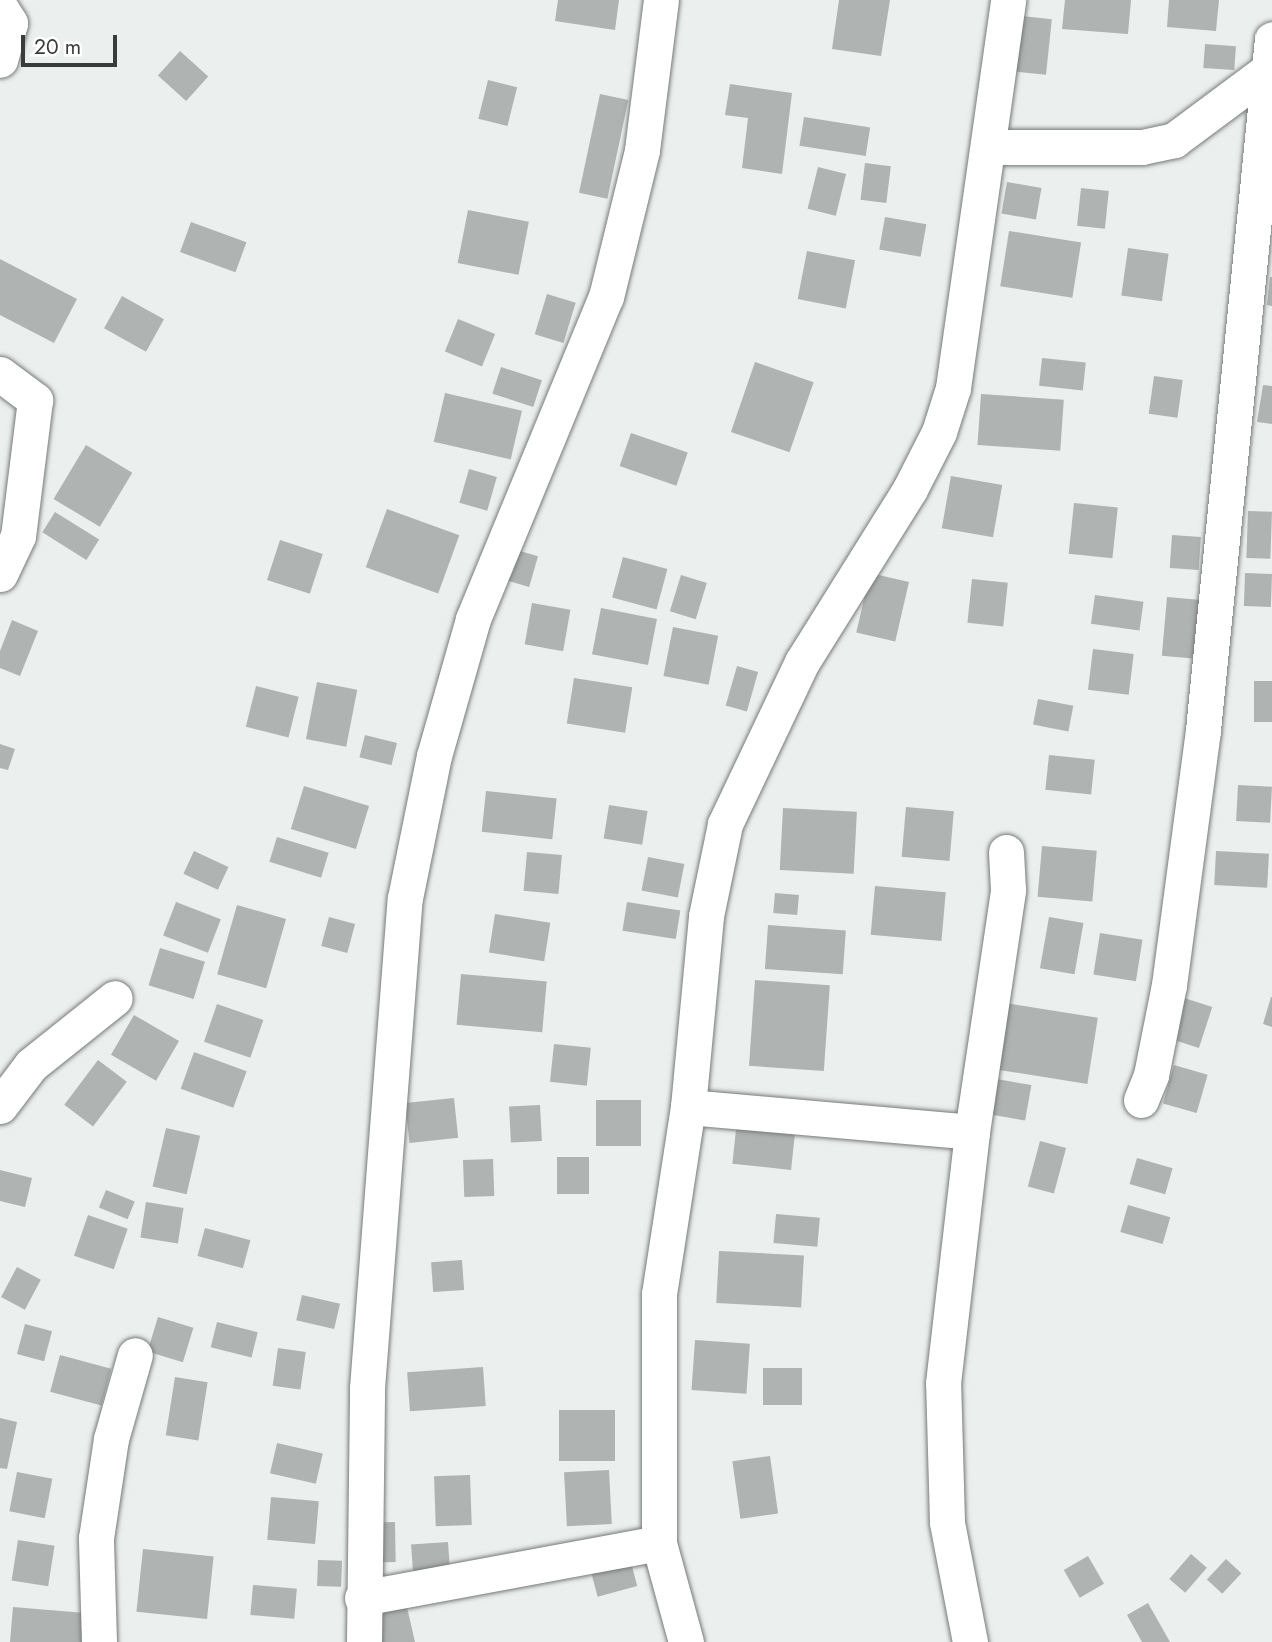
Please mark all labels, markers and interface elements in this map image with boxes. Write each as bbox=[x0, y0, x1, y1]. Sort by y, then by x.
scale bar bbox=[24, 21, 121, 65]
text: 20 m bbox=[34, 32, 81, 62]

